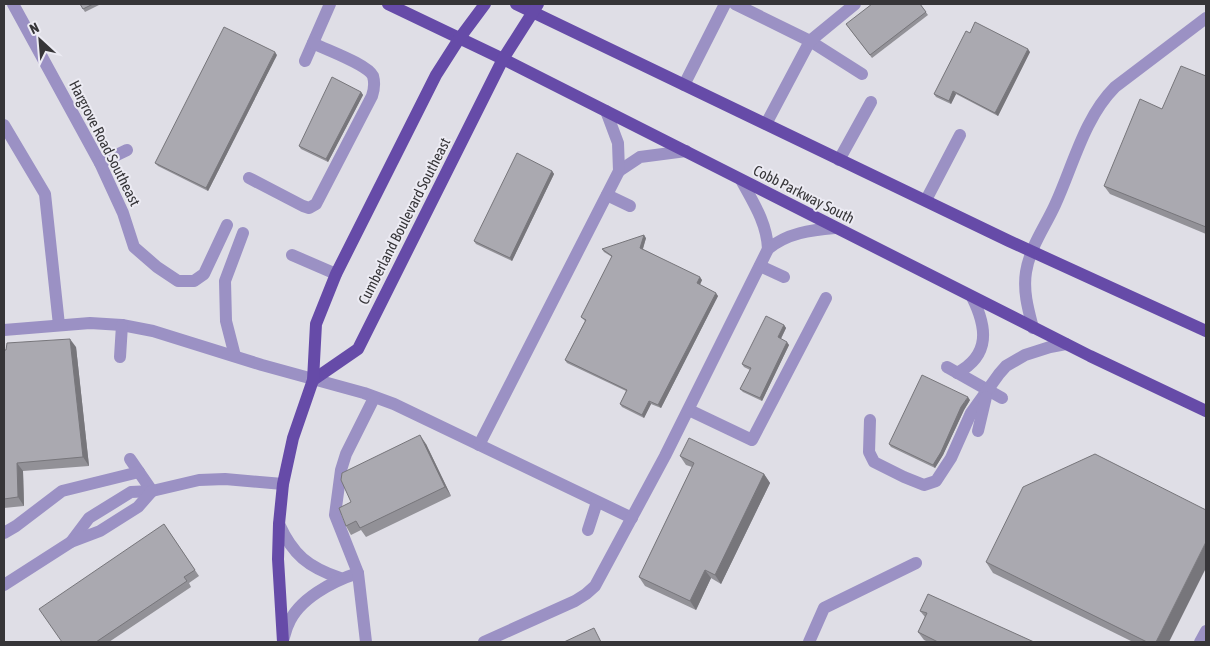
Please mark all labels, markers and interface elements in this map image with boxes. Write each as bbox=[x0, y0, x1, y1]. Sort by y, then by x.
north arrow bbox=[15, 15, 65, 65]
text: N bbox=[27, 19, 42, 37]
street label: Hargrove Road Southeast bbox=[66, 77, 144, 209]
street label: Cumberland Boulevard Southeast bbox=[355, 135, 453, 307]
street label: Cobb Parkway South bbox=[751, 161, 857, 227]

